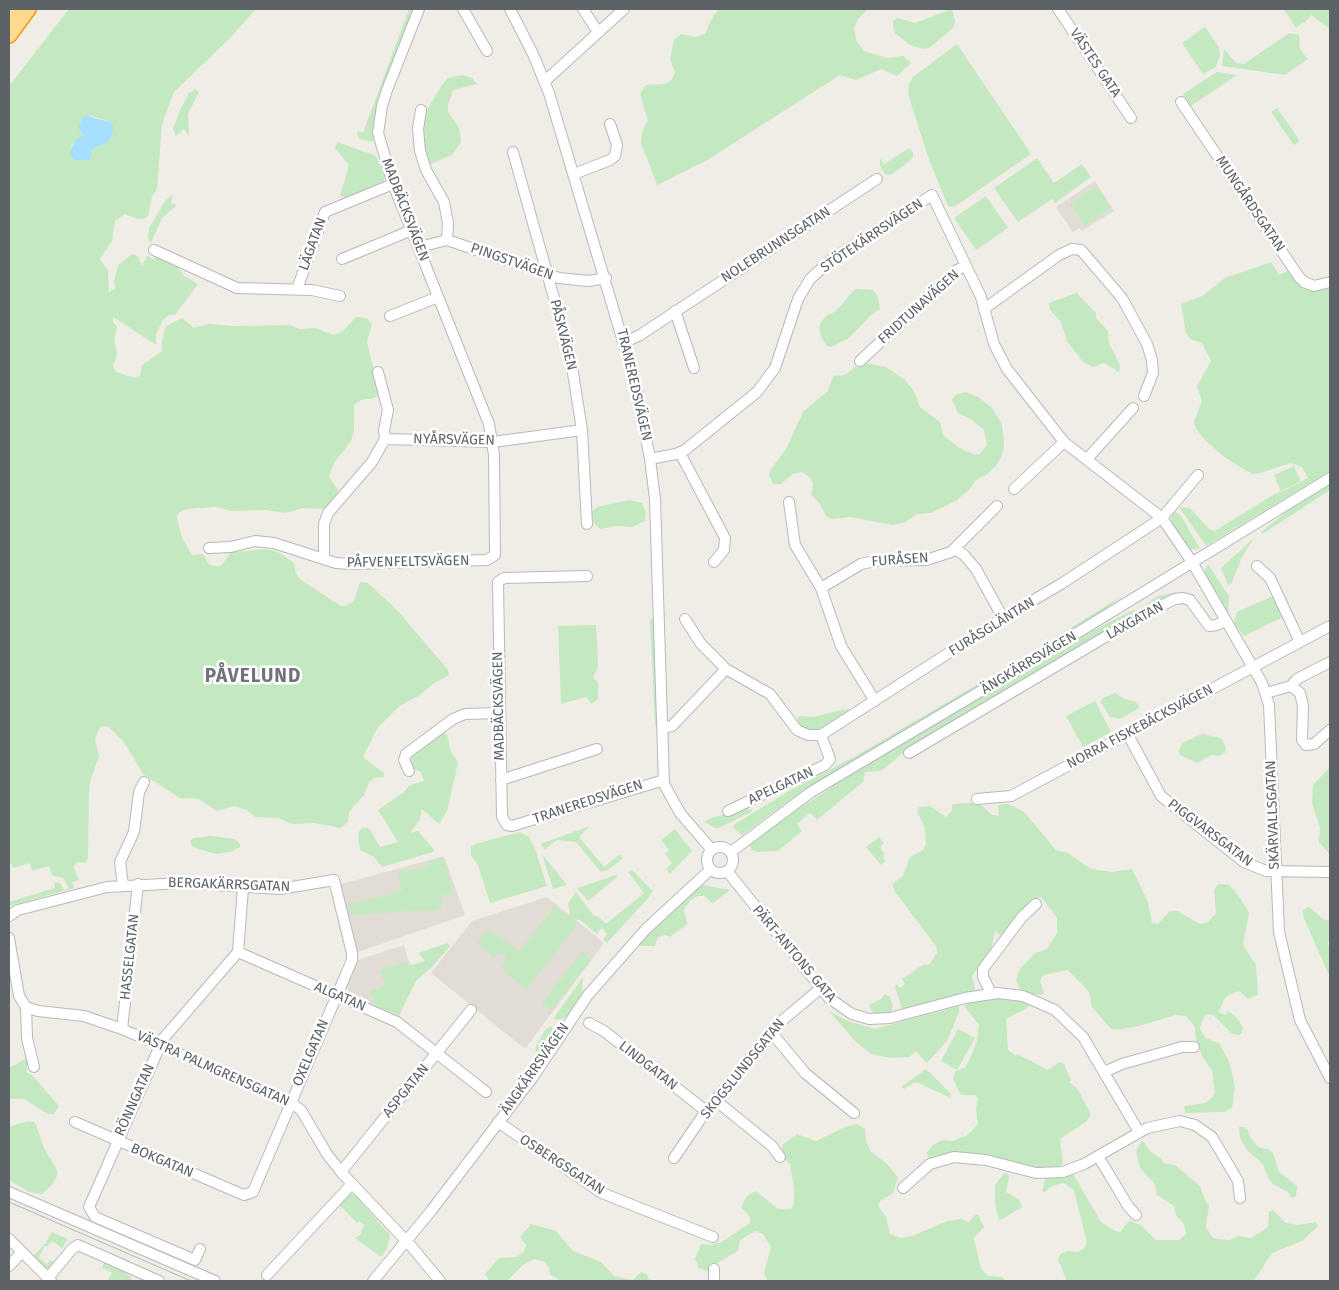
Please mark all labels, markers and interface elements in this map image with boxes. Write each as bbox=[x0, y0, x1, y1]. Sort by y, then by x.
street label: VÄSTES GATA bbox=[1066, 25, 1124, 101]
street label: MUNGÅRDSGATAN bbox=[1212, 153, 1288, 255]
street label: MADBÄCKSVÄGEN bbox=[378, 156, 432, 264]
street label: STÖTEKÄRRSVÄGEN bbox=[818, 196, 926, 276]
street label: NOLEBRUNNSGATAN bbox=[718, 203, 834, 287]
street label: LÄGATAN bbox=[296, 215, 330, 273]
street label: PINGSTVÄGEN bbox=[468, 240, 556, 284]
street label: FRIDTUNAVÄGEN bbox=[875, 266, 963, 348]
street label: PÅSKVÄGEN bbox=[546, 298, 580, 372]
street label: TRANEREDSVÄGEN bbox=[613, 327, 655, 443]
street label: NYÅRSVÄGEN bbox=[413, 431, 495, 449]
street label: FURÅSEN bbox=[871, 550, 929, 570]
street label: PÅFVENFELTSVÄGEN bbox=[346, 553, 470, 571]
street label: FURÅSGLÄNTAN bbox=[946, 594, 1038, 660]
street label: LAXGATAN bbox=[1104, 598, 1166, 644]
street label: ÄNGKÄRRSVÄGEN bbox=[978, 628, 1080, 698]
street label: MADBÄCKSVÄGEN bbox=[490, 651, 508, 761]
district label: PÅVELUND bbox=[204, 666, 302, 688]
street label: NORRA FISKEBÄCKSVÄGEN bbox=[1064, 681, 1216, 773]
street label: SKÄRVALLSGATAN bbox=[1263, 760, 1283, 870]
street label: APELGATAN bbox=[746, 764, 816, 808]
street label: TRANEREDSVÄGEN bbox=[531, 776, 645, 828]
street label: PIGGVARSGATAN bbox=[1164, 796, 1256, 870]
street label: BERGAKÄRRSGATAN bbox=[168, 874, 290, 896]
street label: PÄRT-ANTONS GATA bbox=[749, 902, 839, 1006]
street label: HASSELGATAN bbox=[117, 913, 143, 1001]
street label: ALGATAN bbox=[312, 979, 368, 1015]
street label: SKOGSLUNDSGATAN bbox=[697, 1015, 789, 1123]
street label: OXELGATAN bbox=[289, 1017, 333, 1089]
street label: ÄNGKÄRRSVÄGEN bbox=[497, 1020, 573, 1118]
street label: VÄSTRA PALMGRENSGATAN bbox=[134, 1028, 292, 1110]
street label: LINDGATAN bbox=[615, 1038, 681, 1094]
street label: RÖNNGATAN bbox=[112, 1061, 158, 1139]
street label: ASPGATAN bbox=[379, 1061, 433, 1121]
street label: OSBERGSGATAN bbox=[516, 1131, 608, 1199]
street label: BOKGATAN bbox=[128, 1140, 196, 1182]

